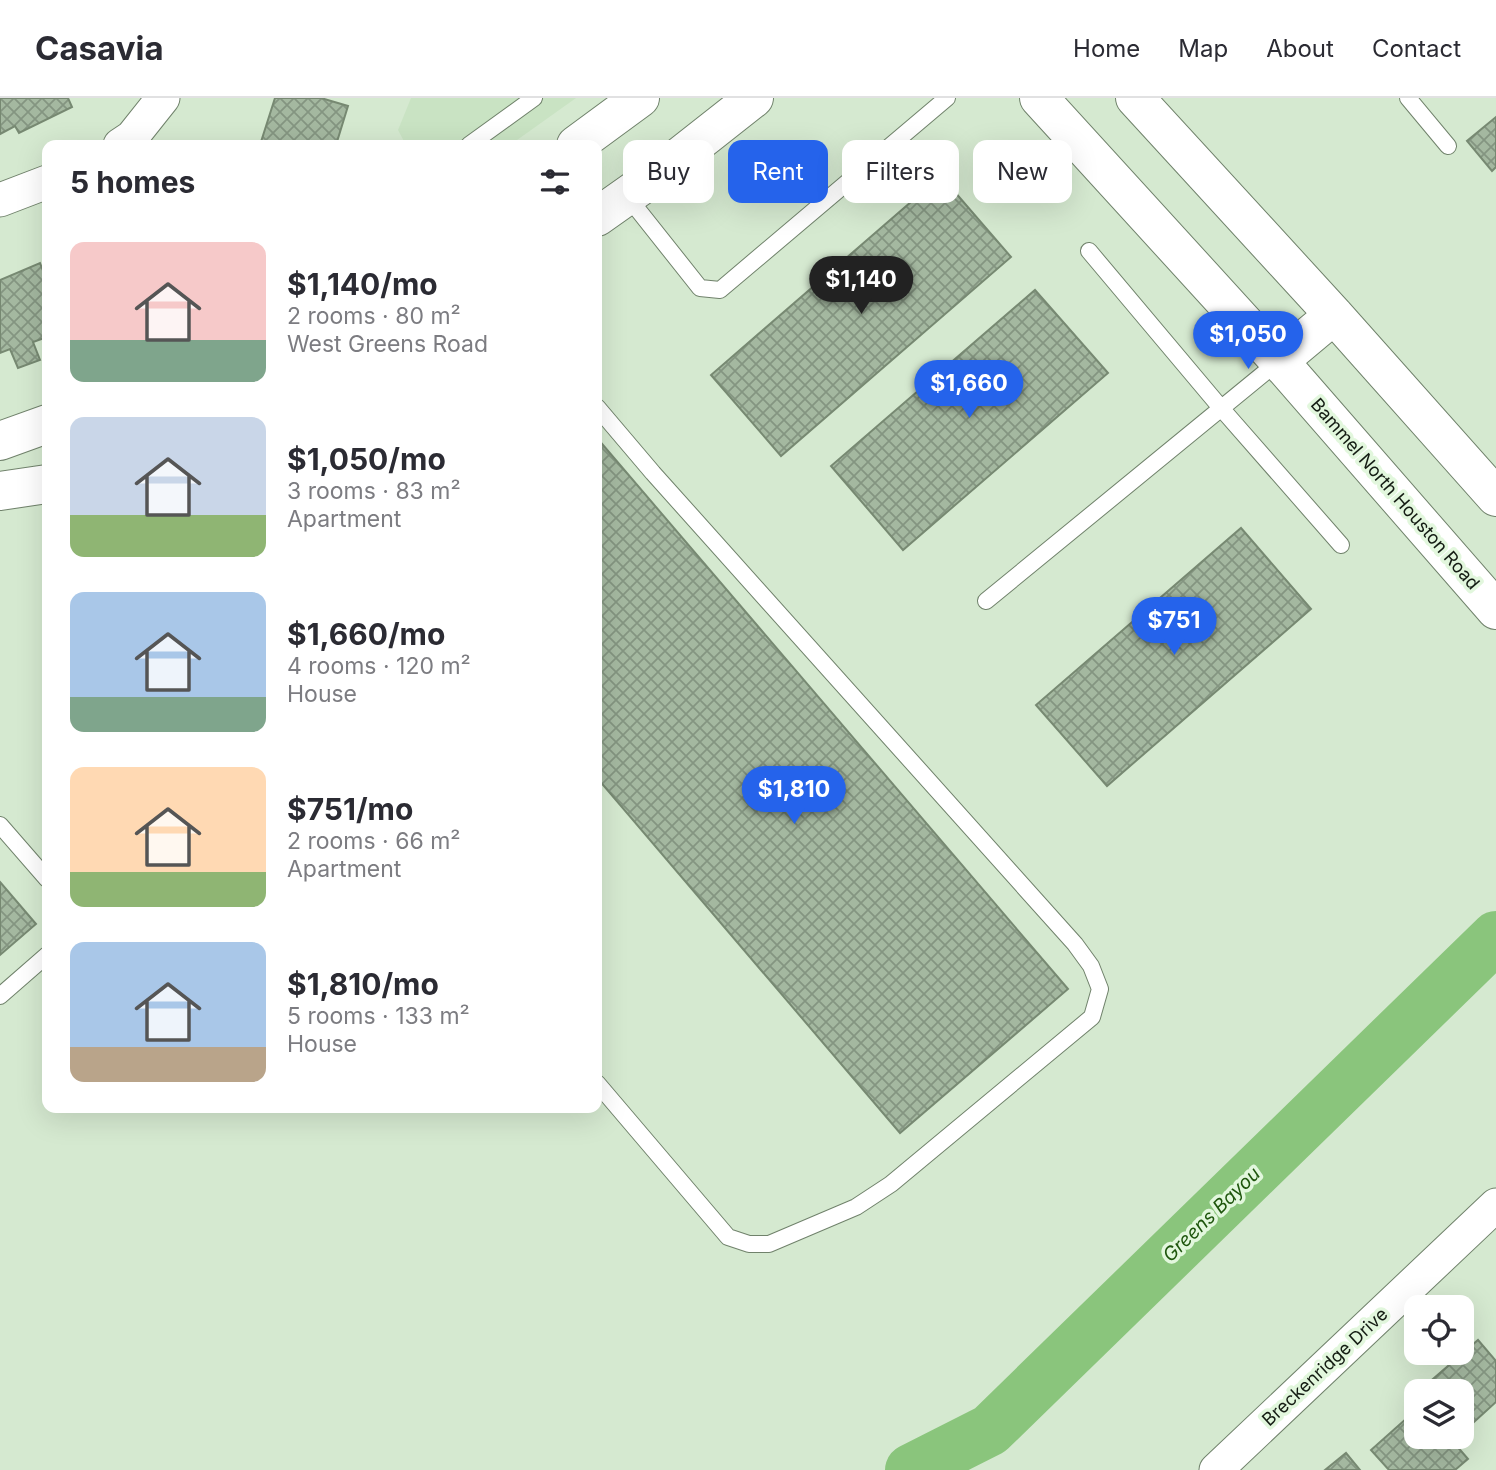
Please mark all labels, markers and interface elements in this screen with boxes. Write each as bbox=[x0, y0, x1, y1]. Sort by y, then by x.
text: Casavia bbox=[35, 28, 164, 68]
text: Home bbox=[1073, 34, 1140, 63]
text: Map bbox=[1178, 34, 1228, 63]
text: About bbox=[1266, 34, 1334, 63]
text: Contact bbox=[1372, 34, 1461, 63]
chip: Buy bbox=[623, 140, 714, 203]
chip: Rent bbox=[728, 140, 828, 203]
chip: Filters bbox=[842, 140, 959, 203]
chip: New bbox=[973, 140, 1072, 203]
icon: filters bbox=[536, 163, 574, 201]
text: 5 homes bbox=[70, 164, 195, 200]
pin: $1,140 bbox=[804, 256, 918, 316]
text: $1,140 bbox=[825, 265, 897, 293]
text: $1,140/mo bbox=[287, 266, 438, 302]
icon: home bbox=[126, 270, 210, 354]
text: 2 rooms · 80 m² bbox=[287, 302, 461, 330]
pin: $1,050 bbox=[1191, 312, 1305, 371]
text: $1,050 bbox=[1209, 320, 1287, 348]
text: West Greens Road bbox=[287, 330, 488, 358]
pin: $1,660 bbox=[912, 360, 1026, 420]
text: $1,660 bbox=[930, 369, 1008, 397]
street label: Bammel North Houston Road bbox=[1307, 394, 1484, 593]
text: $1,050/mo bbox=[287, 441, 446, 477]
icon: home bbox=[126, 445, 210, 529]
text: 3 rooms · 83 m² bbox=[287, 477, 461, 505]
text: Apartment bbox=[287, 505, 401, 533]
pin: $751 bbox=[1133, 598, 1215, 657]
text: $751 bbox=[1148, 606, 1200, 634]
text: $1,660/mo bbox=[287, 616, 445, 652]
icon: home bbox=[126, 620, 210, 704]
text: 4 rooms · 120 m² bbox=[287, 652, 471, 680]
text: House bbox=[287, 680, 357, 708]
pin: $1,810 bbox=[737, 766, 851, 826]
text: $1,810 bbox=[758, 775, 830, 803]
text: $751/mo bbox=[287, 791, 413, 827]
icon: home bbox=[126, 795, 210, 879]
text: 2 rooms · 66 m² bbox=[287, 827, 461, 855]
text: Apartment bbox=[287, 855, 401, 883]
text: $1,810/mo bbox=[287, 966, 439, 1002]
icon: home bbox=[126, 970, 210, 1054]
text: 5 rooms · 133 m² bbox=[287, 1002, 470, 1030]
text: House bbox=[287, 1030, 357, 1058]
water label: Greens Bayou bbox=[1158, 1162, 1265, 1266]
map controls bbox=[1404, 1295, 1474, 1449]
button: locate bbox=[1404, 1295, 1474, 1365]
street label: Breckenridge Drive bbox=[1258, 1303, 1392, 1430]
button: layers bbox=[1404, 1379, 1474, 1449]

